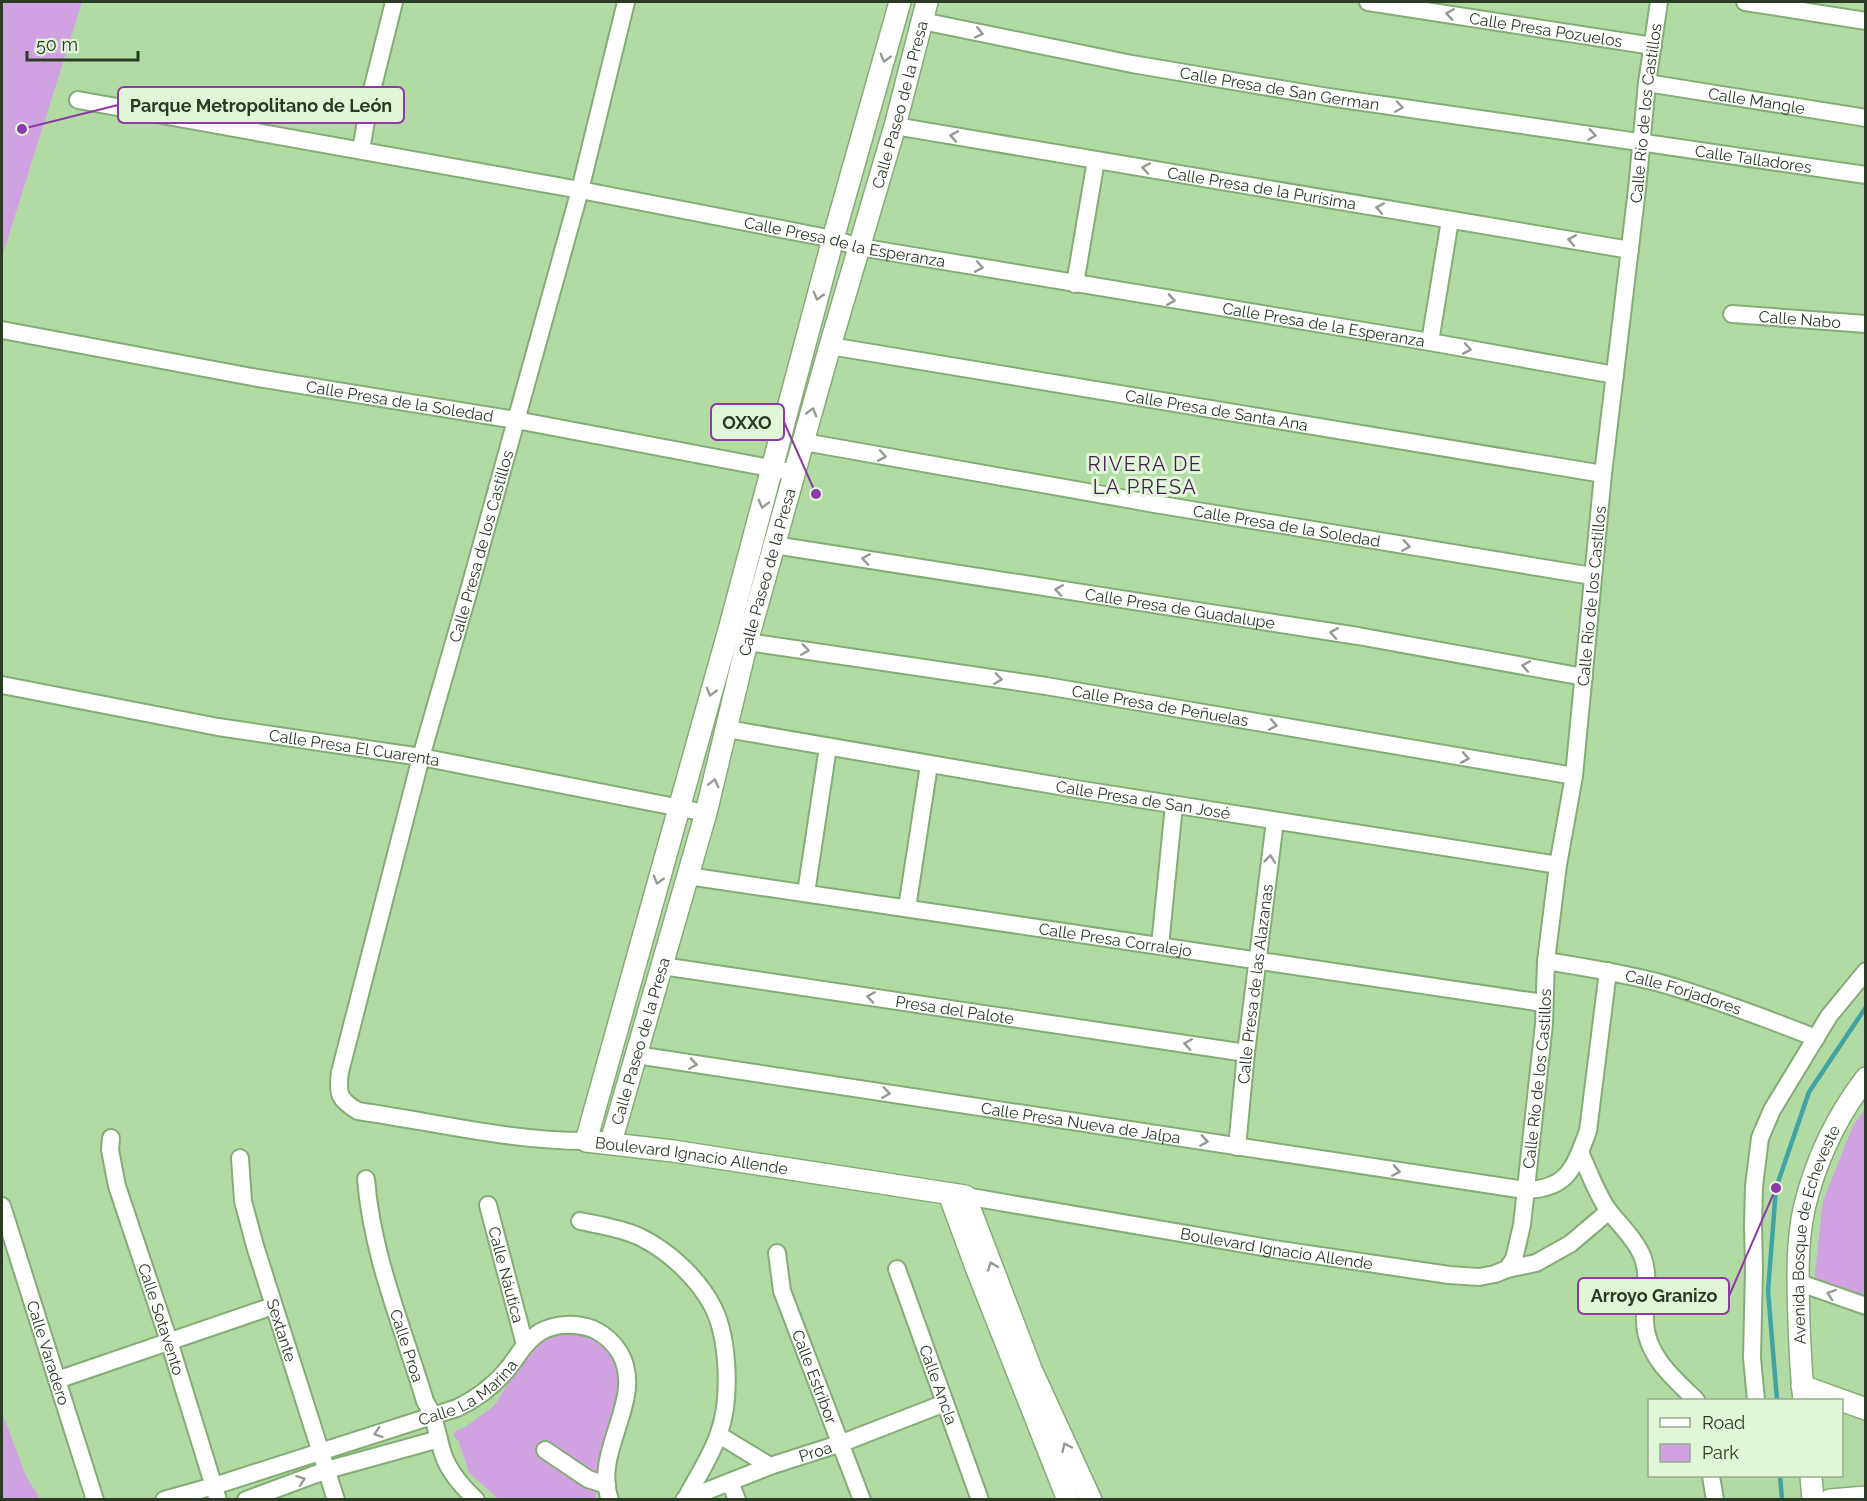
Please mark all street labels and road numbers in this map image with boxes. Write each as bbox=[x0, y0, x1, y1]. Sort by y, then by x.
street label: Calle Presa Pozuelos bbox=[1468, 9, 1624, 51]
street label: Calle Paseo de la Presa bbox=[868, 19, 932, 191]
street label: Calle Río de los Castillos bbox=[1626, 22, 1666, 204]
street label: Calle Presa de San German bbox=[1178, 63, 1381, 114]
street label: Calle Mangle bbox=[1707, 84, 1806, 118]
street label: Calle Talladores bbox=[1694, 141, 1813, 177]
street label: Calle Presa de la Purísima bbox=[1166, 163, 1358, 214]
street label: Calle Presa de la Esperanza bbox=[743, 213, 947, 271]
street label: Calle Presa de la Esperanza bbox=[1221, 299, 1426, 351]
street label: Calle Nabo bbox=[1758, 307, 1842, 332]
street label: Calle Presa de la Soledad bbox=[305, 377, 495, 426]
street label: Calle Presa de Santa Ana bbox=[1124, 386, 1309, 435]
street label: Calle Presa de los Castillos bbox=[445, 448, 517, 645]
street label: Calle Paseo de la Presa bbox=[735, 486, 800, 658]
street label: Calle Presa de la Soledad bbox=[1192, 501, 1382, 551]
street label: Calle Río de los Castillos bbox=[1574, 505, 1610, 687]
street label: Calle Presa de Guadalupe bbox=[1084, 585, 1276, 633]
street label: Calle Presa de Peñuelas bbox=[1070, 682, 1250, 730]
street label: Calle Presa El Cuarenta bbox=[268, 726, 441, 770]
street label: Calle Presa de San José bbox=[1054, 777, 1232, 823]
street label: Calle Presa de las Alazanas bbox=[1234, 883, 1277, 1085]
street label: Calle Presa Corralejo bbox=[1037, 919, 1193, 961]
street label: Calle Paseo de la Presa bbox=[607, 955, 674, 1127]
street label: Calle Forjadores bbox=[1624, 966, 1744, 1019]
street label: Calle Río de los Castillos bbox=[1519, 988, 1555, 1170]
street label: Presa del Palote bbox=[894, 992, 1015, 1028]
street label: Calle Presa Nueva de Jalpa bbox=[980, 1099, 1182, 1148]
street label: Avenida Bosque de Echeveste bbox=[1789, 1122, 1844, 1345]
street label: Boulevard Ignacio Allende bbox=[594, 1133, 789, 1179]
street label: Boulevard Ignacio Allende bbox=[1179, 1224, 1374, 1274]
street label: Calle Náutica bbox=[484, 1225, 528, 1325]
street label: Calle Sotavento bbox=[134, 1261, 188, 1377]
street label: Sextante bbox=[262, 1297, 300, 1364]
street label: Calle Varadero bbox=[23, 1298, 73, 1408]
street label: Calle Proa bbox=[386, 1307, 427, 1385]
street label: Calle Estribor bbox=[788, 1327, 841, 1427]
street label: Calle Ancla bbox=[915, 1342, 961, 1427]
street label: Calle La Marina bbox=[416, 1356, 521, 1430]
street label: Proa bbox=[797, 1438, 834, 1466]

